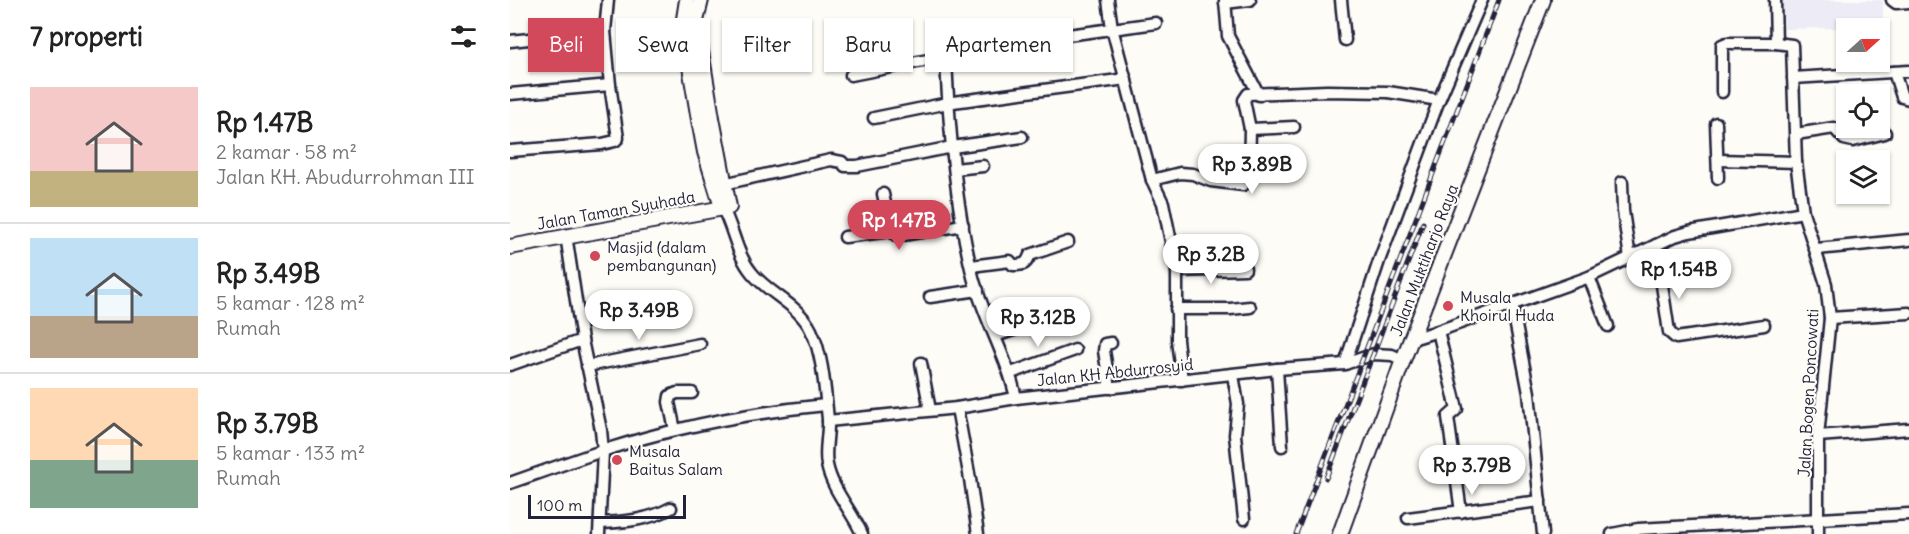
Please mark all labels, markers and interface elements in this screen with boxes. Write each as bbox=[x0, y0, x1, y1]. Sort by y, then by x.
chip: Beli bbox=[528, 18, 604, 72]
chip: Sewa bbox=[616, 18, 710, 72]
chip: Filter bbox=[722, 18, 812, 72]
chip: Baru bbox=[824, 18, 913, 72]
chip: Apartemen bbox=[925, 18, 1073, 72]
north arrow bbox=[1836, 18, 1890, 72]
map controls bbox=[1836, 18, 1890, 204]
text: 7 properti bbox=[30, 20, 143, 53]
icon: filters bbox=[447, 20, 480, 53]
button: locate bbox=[1836, 84, 1890, 138]
text: Rp 1.47B bbox=[216, 106, 313, 139]
icon: home bbox=[78, 111, 150, 183]
text: 2 kamar · 58 m² bbox=[216, 139, 357, 164]
pin: Rp 3.89B bbox=[1190, 144, 1314, 195]
button: layers bbox=[1836, 150, 1890, 204]
text: Rp 3.89B bbox=[1212, 151, 1292, 176]
text: Jalan KH. Abudurrohman III bbox=[216, 164, 475, 189]
street label: Jalan Muktiharjo Raya bbox=[1386, 181, 1462, 339]
street label: Jalan Taman Syuhada bbox=[536, 186, 696, 234]
pin: Rp 1.47B bbox=[837, 200, 961, 251]
text: Rp 1.47B bbox=[862, 207, 936, 232]
pin: Rp 3.2B bbox=[1156, 234, 1266, 285]
place label: Masjid (dalam pembangunan) bbox=[607, 237, 716, 275]
text: Rp 3.2B bbox=[1177, 241, 1245, 266]
marker: Masjid (dalam pembangunan) bbox=[588, 249, 602, 263]
pin: Rp 1.54B bbox=[1617, 249, 1741, 300]
text: Rp 1.54B bbox=[1640, 256, 1718, 281]
text: Rp 3.49B bbox=[216, 257, 320, 290]
icon: home bbox=[78, 262, 150, 334]
place label: Musala Khoirul Huda bbox=[1460, 287, 1554, 325]
text: 5 kamar · 128 m² bbox=[216, 290, 365, 315]
pin: Rp 3.49B bbox=[577, 290, 701, 341]
text: Rp 3.49B bbox=[599, 297, 679, 322]
pin: Rp 3.12B bbox=[976, 297, 1100, 348]
marker: Musala Khoirul Huda bbox=[1441, 299, 1455, 313]
text: Rp 3.12B bbox=[1000, 304, 1076, 329]
street label: Jalan Bogen Poncowati bbox=[1794, 308, 1822, 478]
text: Rumah bbox=[216, 315, 281, 340]
street label: Jalan KH Abdurrosyid bbox=[1036, 354, 1194, 390]
text: Rp 3.79B bbox=[216, 407, 318, 440]
icon: home bbox=[78, 412, 150, 484]
text: 5 kamar · 133 m² bbox=[216, 440, 365, 465]
place label: Musala Baitus Salam bbox=[629, 441, 723, 479]
pin: Rp 3.79B bbox=[1410, 445, 1534, 496]
text: Rp 3.79B bbox=[1433, 452, 1511, 477]
marker: Musala Baitus Salam bbox=[610, 453, 624, 467]
text: Rumah bbox=[216, 465, 281, 490]
scale bar bbox=[528, 492, 686, 520]
text: 100 m bbox=[537, 495, 582, 515]

